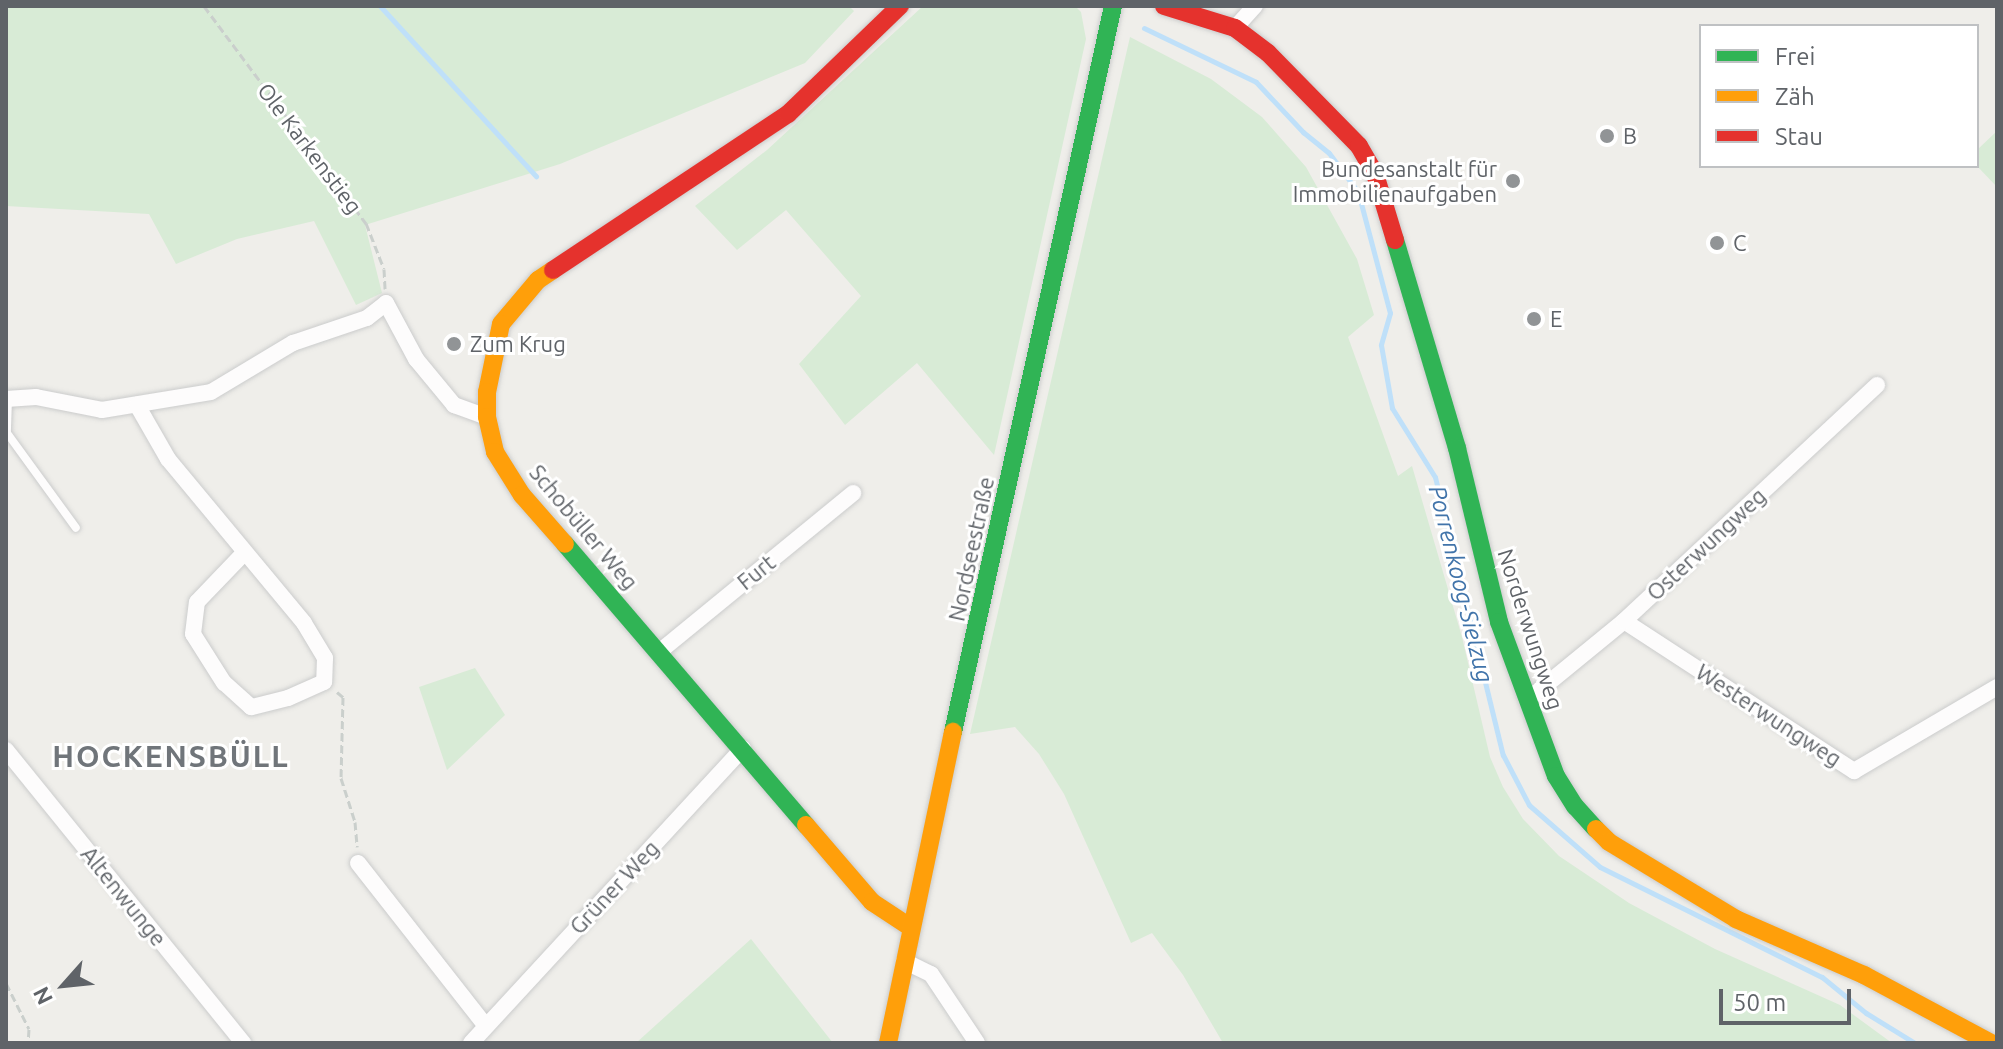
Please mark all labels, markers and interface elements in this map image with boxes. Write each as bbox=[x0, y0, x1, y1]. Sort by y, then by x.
legend bbox=[1699, 24, 1979, 168]
text: Frei bbox=[1775, 43, 1815, 70]
street label: Ole Karkenstieg bbox=[252, 77, 368, 219]
text: Zäh bbox=[1775, 83, 1815, 110]
place label: B bbox=[1623, 123, 1637, 149]
text: Stau bbox=[1775, 123, 1823, 150]
marker: B bbox=[1598, 127, 1616, 145]
place label: Bundesanstalt für Immobilienaufgaben bbox=[1293, 155, 1497, 206]
marker: Bundesanstalt für Immobilienaufgaben bbox=[1504, 172, 1522, 190]
place label: C bbox=[1733, 230, 1746, 256]
marker: C bbox=[1708, 234, 1726, 252]
place label: E bbox=[1550, 306, 1562, 332]
marker: E bbox=[1525, 310, 1543, 328]
place label: Zum Krug bbox=[470, 331, 566, 357]
marker: Zum Krug bbox=[445, 335, 463, 353]
street label: Schobüller Weg bbox=[524, 459, 644, 595]
street label: Nordseestraße bbox=[943, 474, 999, 624]
water label: Porrenkoog-Sielzug bbox=[1423, 482, 1499, 686]
street label: Osterwungweg bbox=[1641, 482, 1771, 606]
street label: Norderwungweg bbox=[1493, 545, 1569, 713]
street label: Furt bbox=[732, 549, 780, 595]
street label: Westerwungweg bbox=[1691, 658, 1847, 772]
district label: HOCKENSBÜLL bbox=[52, 738, 290, 774]
street label: Grüner Weg bbox=[564, 835, 664, 939]
street label: Altenwunge bbox=[76, 841, 172, 951]
north arrow bbox=[24, 945, 104, 1025]
scale bar bbox=[1723, 973, 1855, 1023]
text: N bbox=[27, 983, 57, 1009]
text: 50 m bbox=[1733, 989, 1786, 1016]

